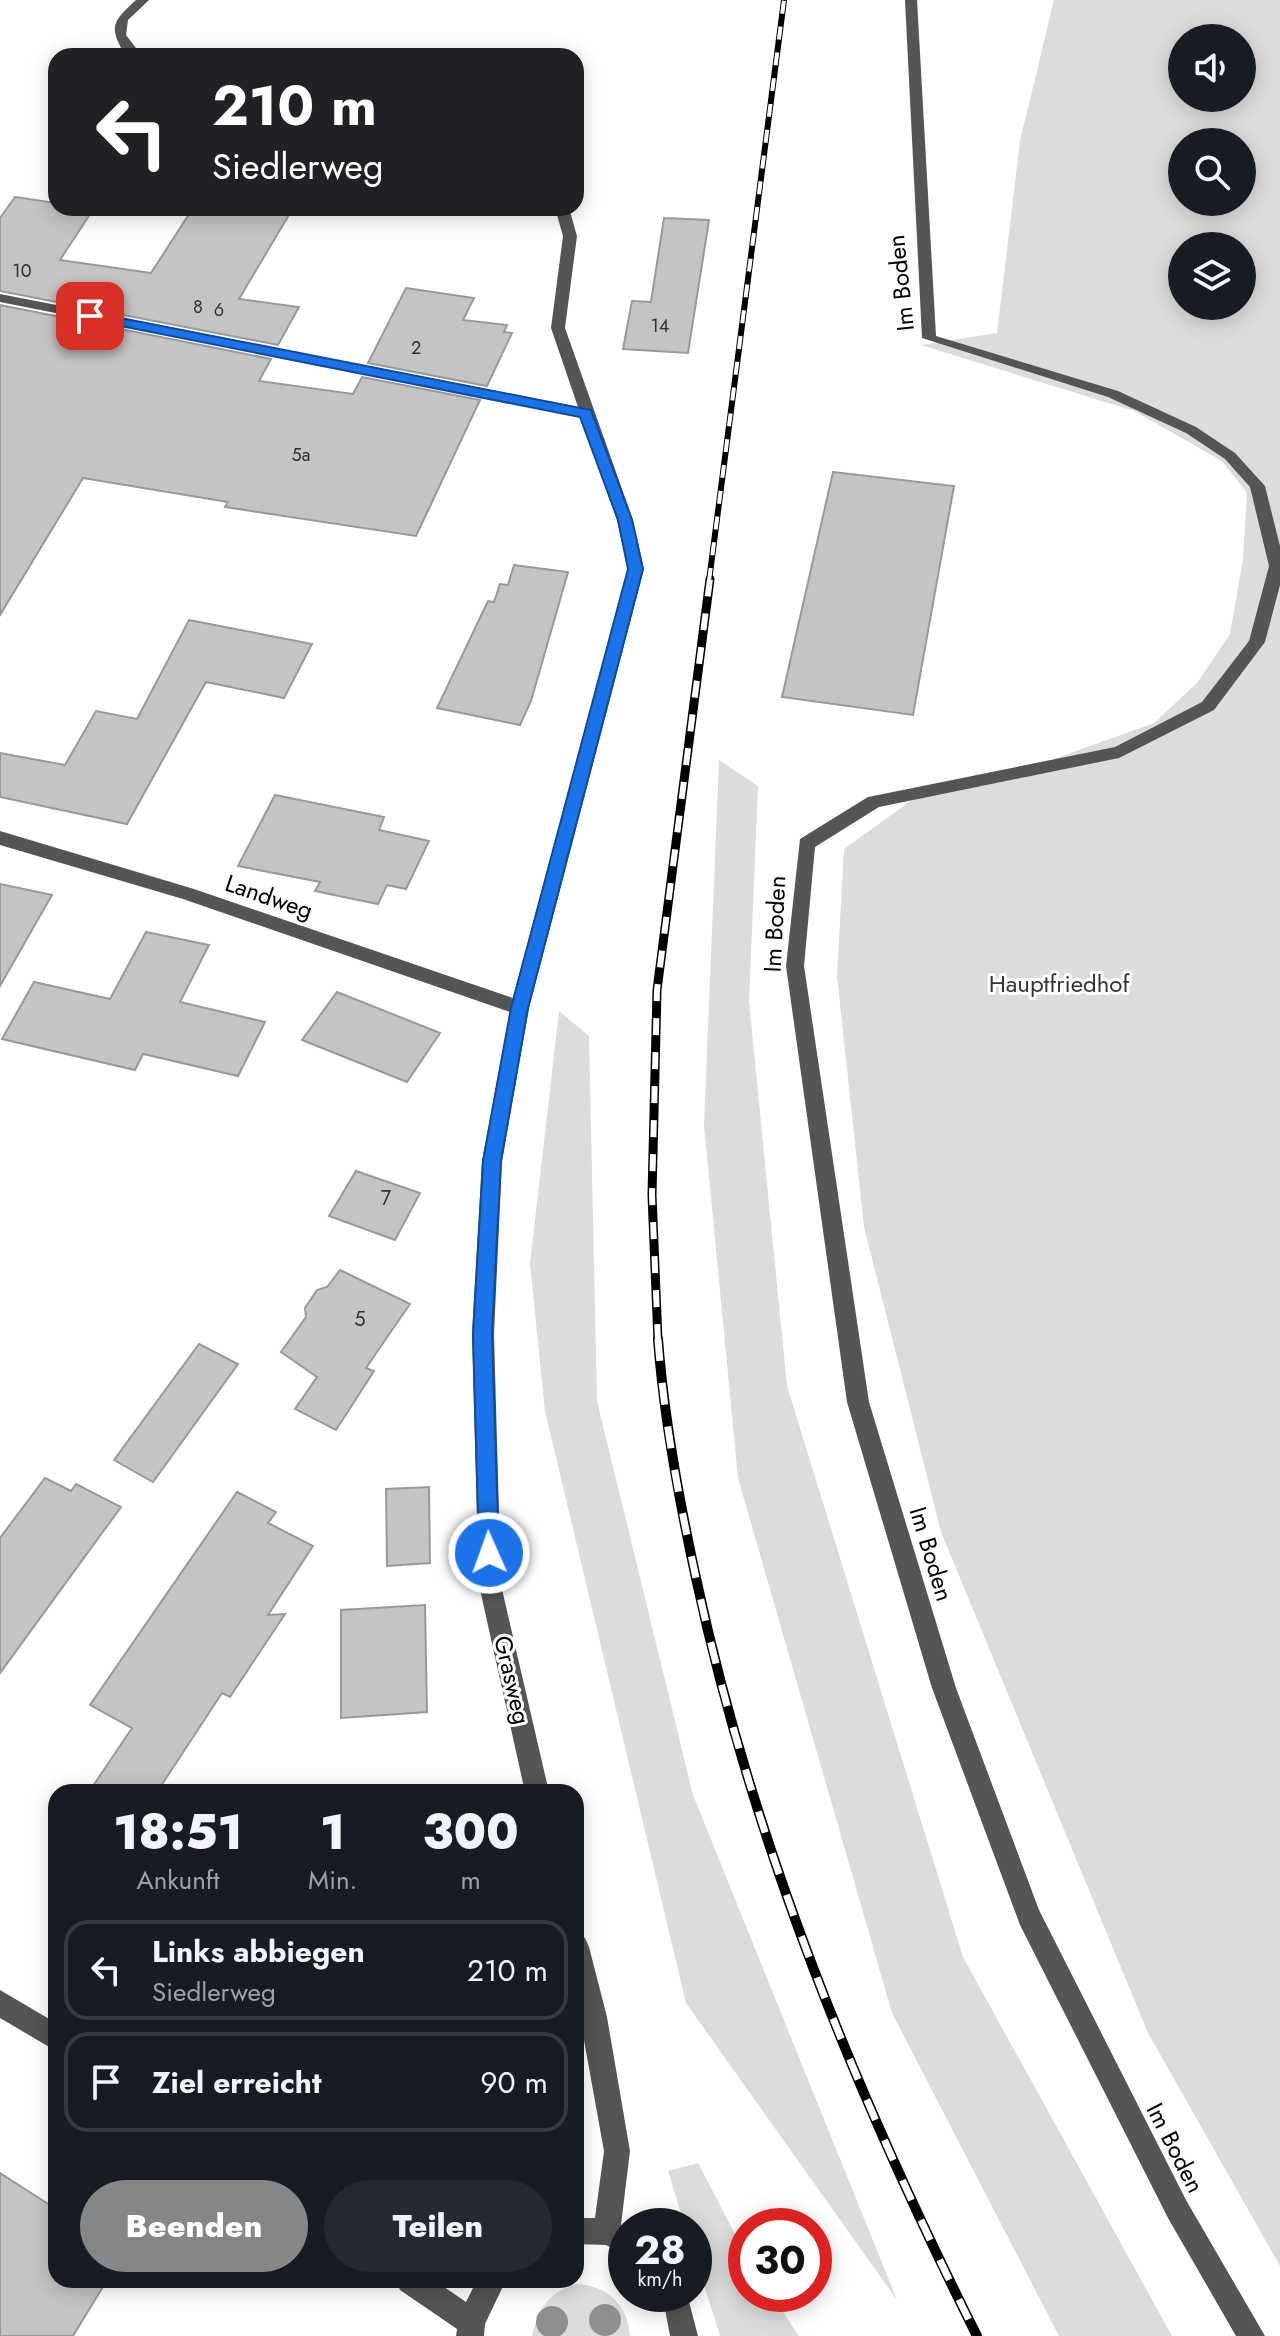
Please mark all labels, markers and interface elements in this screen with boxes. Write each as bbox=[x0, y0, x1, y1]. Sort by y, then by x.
map controls bbox=[1168, 24, 1256, 320]
button: sound bbox=[1168, 24, 1256, 112]
text: 210 m bbox=[212, 65, 377, 146]
icon: left bbox=[80, 80, 184, 184]
button: search bbox=[1168, 128, 1256, 216]
text: Siedlerweg bbox=[212, 140, 383, 192]
button: layers bbox=[1168, 232, 1256, 320]
street label: Im Boden bbox=[878, 233, 923, 333]
house number: 10 bbox=[13, 258, 32, 284]
pin bbox=[56, 282, 124, 350]
icon: arrive bbox=[68, 294, 112, 338]
house number: 8 bbox=[193, 294, 203, 320]
house number: 6 bbox=[214, 297, 224, 323]
house number: 14 bbox=[651, 313, 669, 339]
house number: 2 bbox=[411, 335, 421, 361]
house number: 5a bbox=[292, 442, 310, 468]
street label: Landweg bbox=[221, 865, 318, 928]
street label: Im Boden bbox=[754, 875, 795, 973]
park label: Hauptfriedhof bbox=[989, 966, 1130, 1001]
house number: 7 bbox=[381, 1184, 392, 1213]
house number: 5 bbox=[354, 1305, 366, 1334]
street label: Im Boden bbox=[901, 1502, 962, 1605]
position arrow bbox=[447, 1511, 531, 1595]
street label: Grasweg bbox=[485, 1632, 540, 1728]
text: 18:51 bbox=[113, 1798, 243, 1867]
text: 1 bbox=[320, 1798, 345, 1867]
text: 300 bbox=[423, 1798, 519, 1867]
text: Ankunft bbox=[137, 1861, 220, 1899]
text: Min. bbox=[308, 1861, 357, 1899]
text: m bbox=[461, 1861, 481, 1899]
text: Links abbiegen bbox=[152, 1930, 365, 1973]
icon: left bbox=[84, 1948, 128, 1992]
text: 210 m bbox=[467, 1949, 548, 1992]
text: Siedlerweg bbox=[152, 1973, 276, 2011]
icon: arrive bbox=[84, 2060, 128, 2104]
text: Ziel erreicht bbox=[152, 2061, 321, 2104]
text: 90 m bbox=[480, 2061, 548, 2104]
street label: Im Boden bbox=[1138, 2097, 1213, 2199]
button: Beenden bbox=[80, 2180, 308, 2272]
button: Teilen bbox=[324, 2180, 552, 2272]
speed limit sign: 30 bbox=[728, 2208, 832, 2312]
text: 28 bbox=[634, 2221, 686, 2279]
text: km/h bbox=[637, 2265, 683, 2294]

